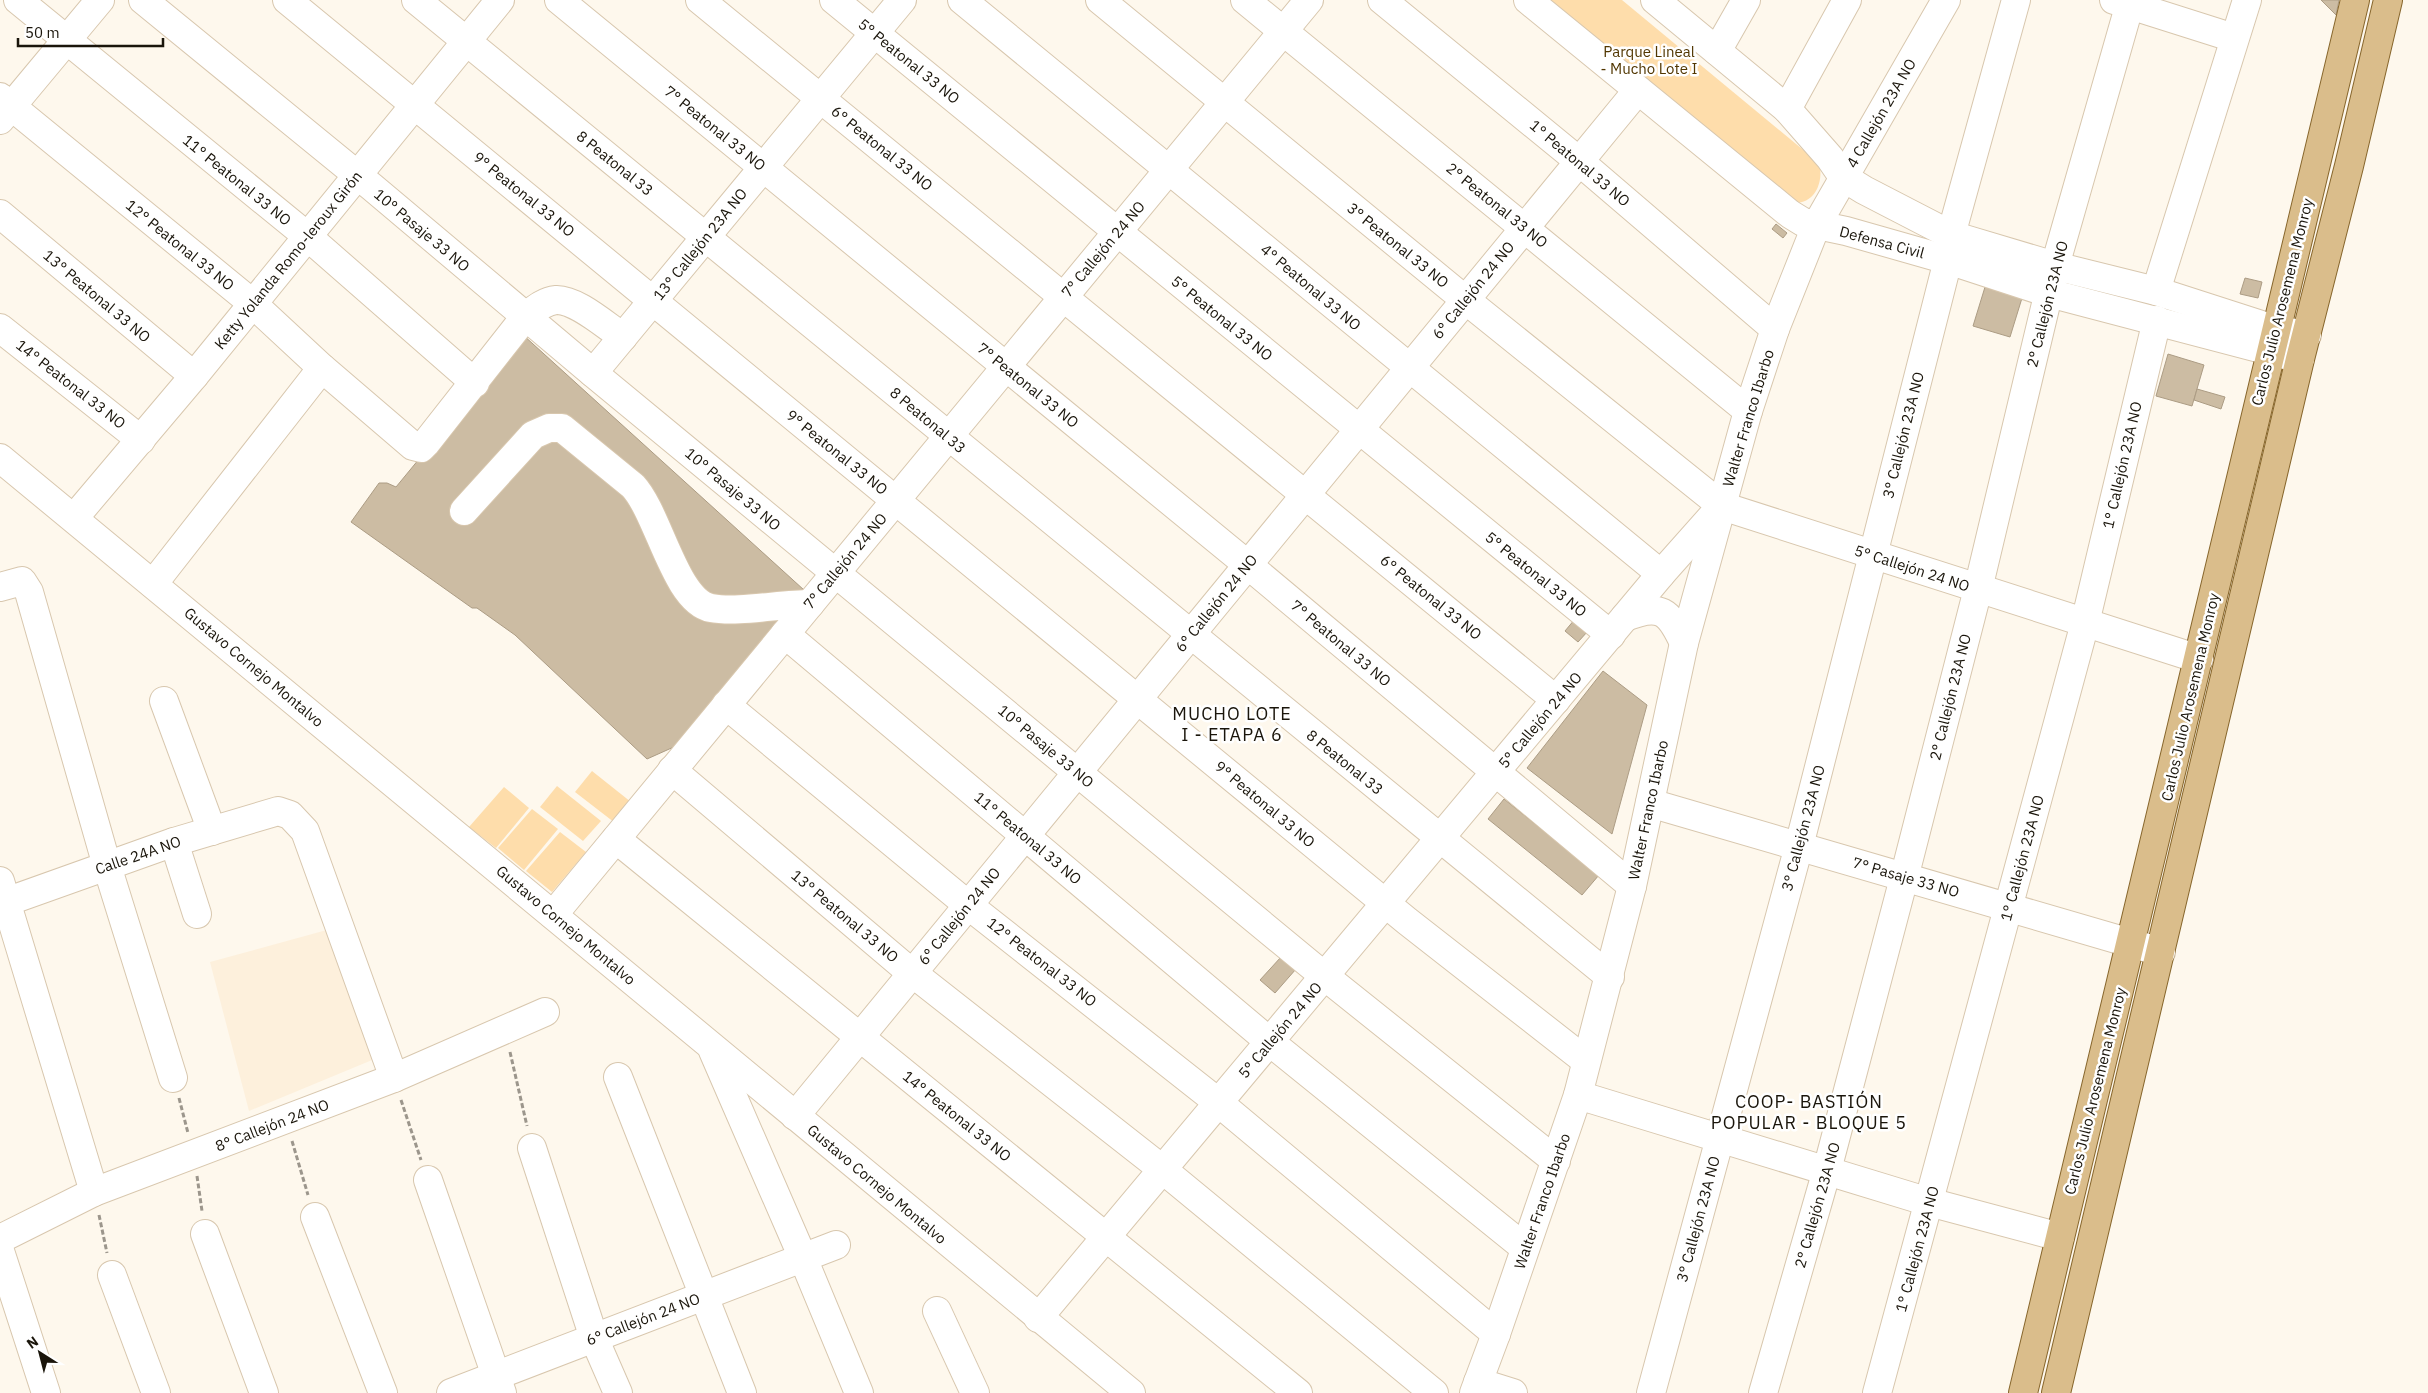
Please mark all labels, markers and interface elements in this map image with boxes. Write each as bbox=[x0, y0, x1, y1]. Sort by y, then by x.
street label: 5° Peatonal 33 NO bbox=[854, 14, 964, 108]
scale bar bbox=[18, 15, 162, 47]
text: 50 m bbox=[25, 23, 60, 42]
park label: Parque Lineal - Mucho Lote I bbox=[1601, 42, 1697, 78]
street label: 4 Callejón 23A NO bbox=[1842, 55, 1920, 171]
street label: 7° Peatonal 33 NO bbox=[660, 81, 770, 175]
street label: 6° Peatonal 33 NO bbox=[827, 101, 937, 195]
street label: 1° Peatonal 33 NO bbox=[1526, 116, 1634, 210]
street label: 8 Peatonal 33 bbox=[573, 126, 657, 200]
street label: 11° Peatonal 33 NO bbox=[179, 130, 295, 230]
street label: 9° Peatonal 33 NO bbox=[469, 147, 579, 241]
street label: 2° Peatonal 33 NO bbox=[1442, 158, 1552, 252]
street label: Ketty Yolanda Romo-leroux Girón bbox=[210, 167, 366, 353]
street label: 10° Pasaje 33 NO bbox=[370, 184, 474, 276]
street label: 13° Callejón 23A NO bbox=[649, 184, 751, 304]
street label: 12° Peatonal 33 NO bbox=[122, 195, 238, 295]
street label: Carlos Julio Arosemena Monroy bbox=[2247, 196, 2317, 408]
street label: 7° Callejón 24 NO bbox=[1057, 197, 1149, 301]
street label: 3° Peatonal 33 NO bbox=[1343, 198, 1453, 292]
street label: Defensa Civil bbox=[1838, 222, 1926, 262]
street label: 6° Callejón 24 NO bbox=[1428, 237, 1518, 343]
street label: 2° Callejón 23A NO bbox=[2022, 239, 2072, 369]
street label: 4° Peatonal 33 NO bbox=[1257, 240, 1365, 334]
street label: 13° Peatonal 33 NO bbox=[40, 246, 154, 346]
street label: 5° Peatonal 33 NO bbox=[1167, 271, 1277, 365]
street label: 14° Peatonal 33 NO bbox=[12, 335, 130, 433]
street label: 7° Peatonal 33 NO bbox=[973, 338, 1083, 432]
street label: Walter Franco Ibarbo bbox=[1718, 347, 1778, 489]
street label: 3° Callejón 23A NO bbox=[1878, 370, 1928, 500]
street label: 8 Peatonal 33 bbox=[886, 383, 970, 457]
street label: 1° Callejón 23A NO bbox=[2098, 400, 2146, 530]
street label: 9° Peatonal 33 NO bbox=[782, 405, 892, 499]
street label: 10° Pasaje 33 NO bbox=[681, 443, 785, 535]
street label: 7° Callejón 24 NO bbox=[799, 509, 891, 613]
street label: 5° Peatonal 33 NO bbox=[1481, 527, 1591, 621]
street label: 5° Callejón 24 NO bbox=[1852, 540, 1972, 596]
street label: 6° Callejón 24 NO bbox=[1171, 550, 1261, 656]
street label: 6° Peatonal 33 NO bbox=[1376, 550, 1486, 644]
street label: Carlos Julio Arosemena Monroy bbox=[2157, 591, 2223, 803]
street label: 7° Peatonal 33 NO bbox=[1287, 596, 1395, 690]
street label: Gustavo Cornejo Montalvo bbox=[180, 603, 328, 731]
street label: 2° Callejón 23A NO bbox=[1925, 632, 1975, 762]
street label: 5° Callejón 24 NO bbox=[1494, 668, 1586, 772]
street label: 10° Pasaje 33 NO bbox=[994, 700, 1098, 792]
district label: MUCHO LOTE I - ETAPA 6 bbox=[1172, 702, 1292, 746]
street label: 8 Peatonal 33 bbox=[1303, 725, 1387, 799]
street label: Walter Franco Ibarbo bbox=[1624, 738, 1672, 882]
street label: 9° Peatonal 33 NO bbox=[1211, 757, 1319, 851]
street label: 3° Callejón 23A NO bbox=[1777, 763, 1829, 893]
street label: 11° Peatonal 33 NO bbox=[971, 788, 1085, 888]
street label: 1° Callejón 23A NO bbox=[1996, 793, 2048, 923]
street label: Calle 24A NO bbox=[93, 831, 183, 879]
street label: 7° Pasaje 33 NO bbox=[1850, 853, 1962, 901]
street label: Gustavo Cornejo Montalvo bbox=[492, 861, 640, 989]
street label: 6° Callejón 24 NO bbox=[914, 863, 1004, 969]
street label: 13° Peatonal 33 NO bbox=[788, 866, 902, 966]
street label: 12° Peatonal 33 NO bbox=[983, 913, 1101, 1011]
street label: 5° Callejón 24 NO bbox=[1234, 978, 1326, 1082]
street label: Carlos Julio Arosemena Monroy bbox=[2060, 985, 2130, 1197]
street label: 14° Peatonal 33 NO bbox=[899, 1066, 1015, 1166]
district label: COOP- BASTIÓN POPULAR - BLOQUE 5 bbox=[1711, 1090, 1907, 1134]
street label: 8° Callejón 24 NO bbox=[212, 1095, 332, 1155]
street label: Gustavo Cornejo Montalvo bbox=[803, 1120, 951, 1248]
street label: Walter Franco Ibarbo bbox=[1510, 1131, 1574, 1271]
street label: 2° Callejón 23A NO bbox=[1790, 1140, 1844, 1270]
street label: 3° Callejón 23A NO bbox=[1672, 1154, 1724, 1284]
street label: 1° Callejón 23A NO bbox=[1891, 1184, 1943, 1314]
street label: 6° Callejón 24 NO bbox=[583, 1289, 703, 1349]
north arrow bbox=[15, 1328, 65, 1378]
text: N bbox=[23, 1332, 42, 1353]

